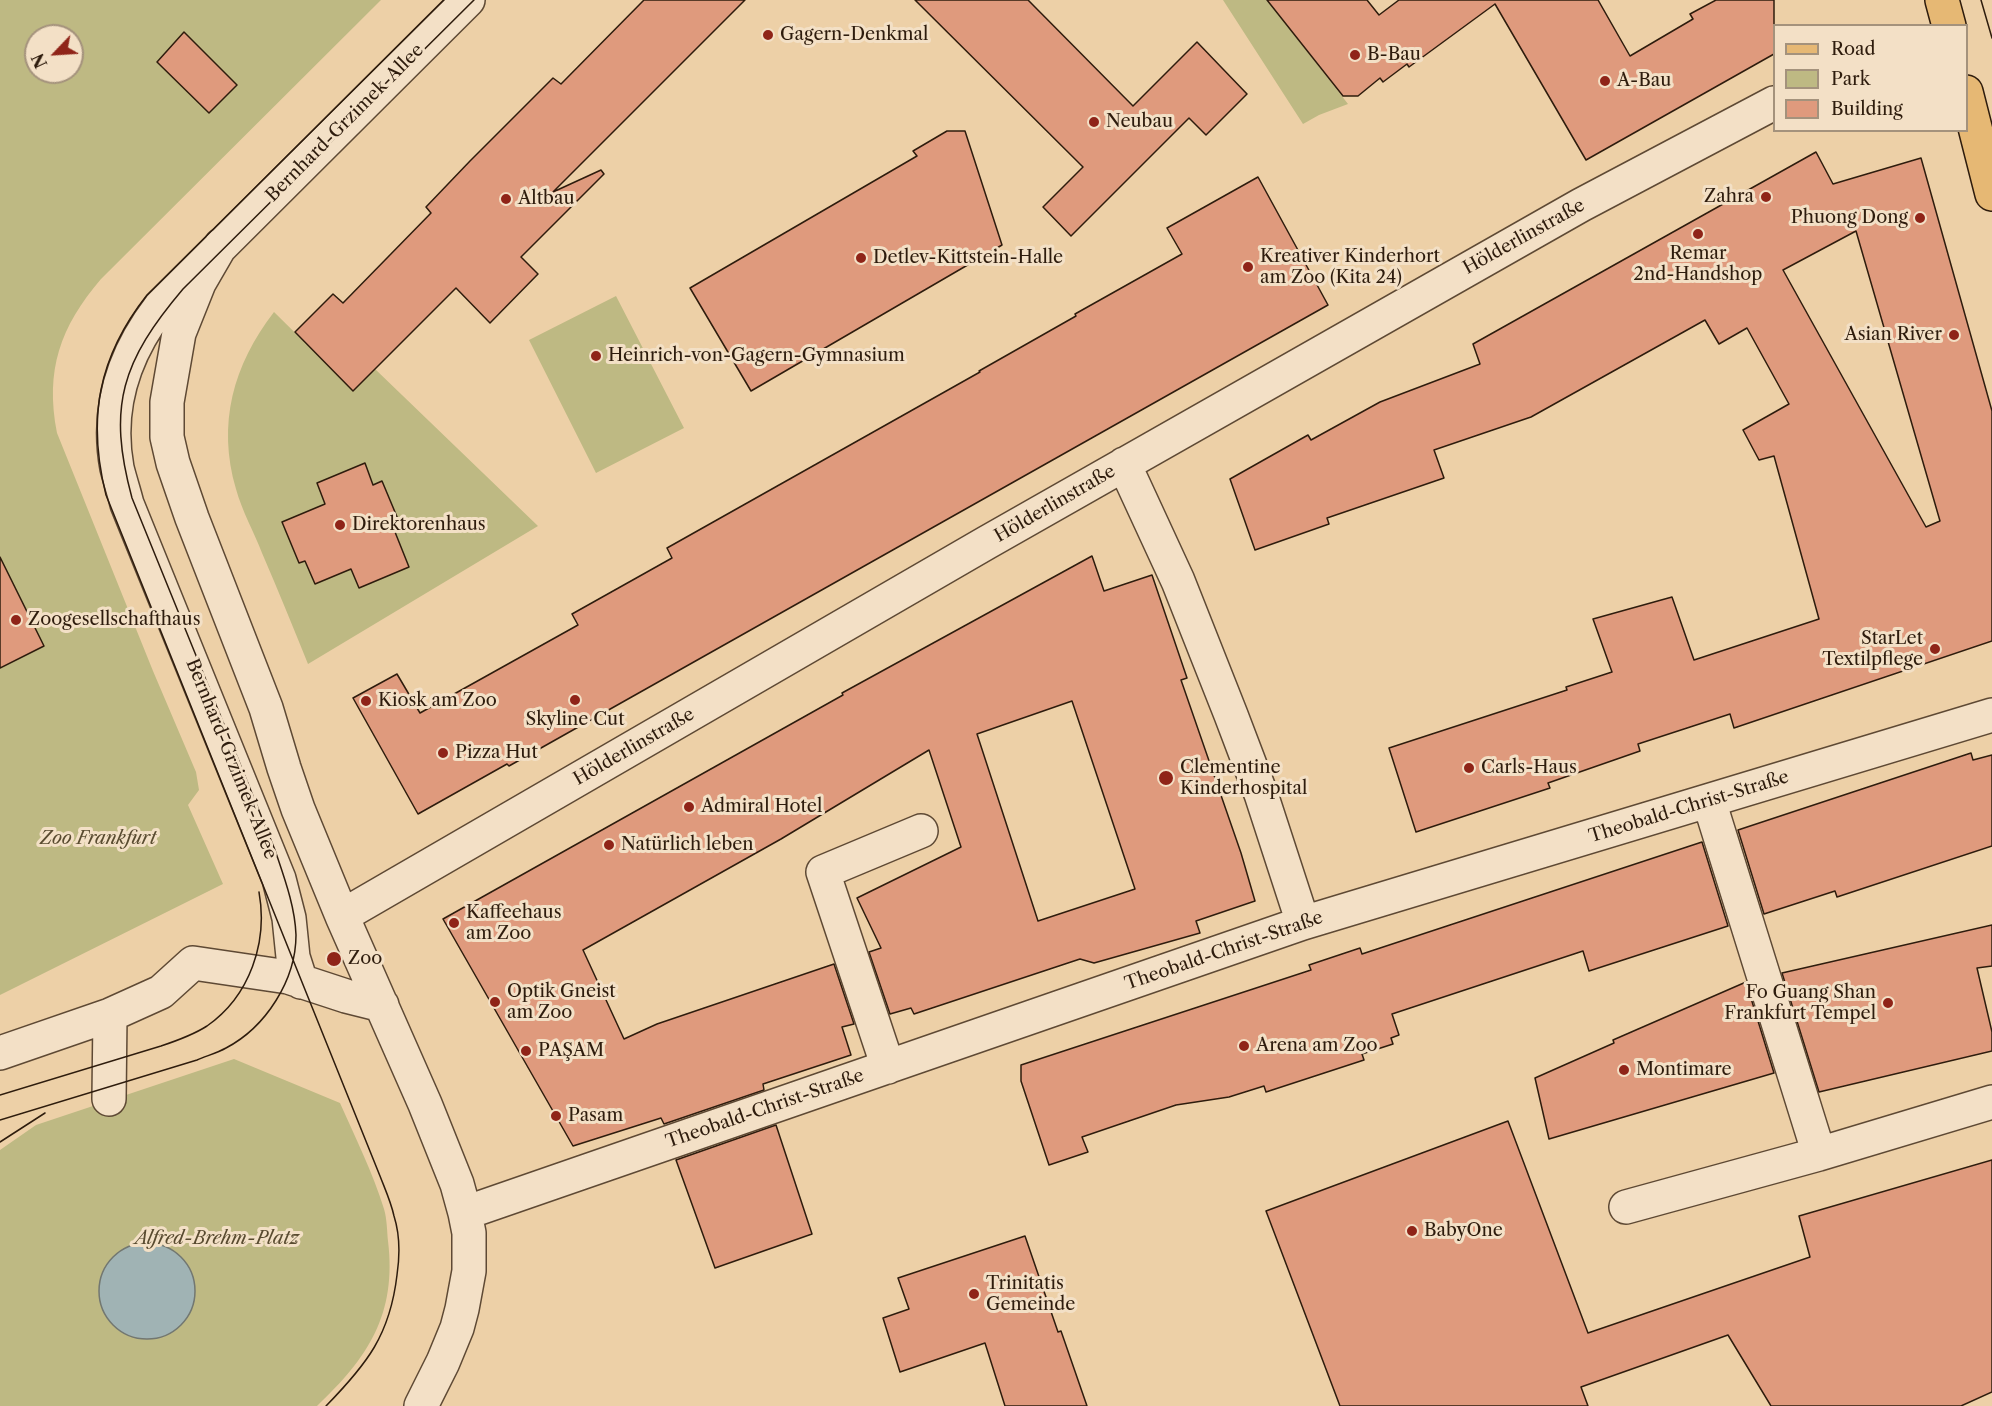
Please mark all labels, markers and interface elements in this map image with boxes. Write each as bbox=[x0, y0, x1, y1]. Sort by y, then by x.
north arrow bbox=[24, 24, 84, 84]
place label: Gagern-Denkmal bbox=[780, 24, 928, 46]
legend bbox=[1773, 24, 1968, 132]
marker: Gagern-Denkmal bbox=[761, 28, 775, 42]
text: Road bbox=[1831, 38, 1876, 60]
street label: Bernhard-Grzimek-Allee bbox=[262, 40, 428, 206]
place label: B-Bau bbox=[1367, 44, 1421, 66]
marker: B-Bau bbox=[1348, 48, 1362, 62]
text: N bbox=[27, 50, 52, 71]
text: Park bbox=[1831, 68, 1870, 90]
place label: A-Bau bbox=[1617, 70, 1671, 92]
marker: A-Bau bbox=[1598, 74, 1612, 88]
text: Building bbox=[1831, 98, 1903, 120]
place label: Neubau bbox=[1106, 111, 1173, 133]
marker: Neubau bbox=[1087, 115, 1101, 129]
place label: Zahra bbox=[1704, 186, 1754, 208]
place label: Altbau bbox=[518, 188, 574, 210]
marker: Zahra bbox=[1759, 190, 1773, 204]
marker: Altbau bbox=[499, 192, 513, 206]
street label: Hölderlinstraße bbox=[1459, 195, 1589, 279]
place label: Phuong Dong bbox=[1791, 207, 1908, 229]
marker: Phuong Dong bbox=[1913, 211, 1927, 225]
marker: Remar 2nd-Handshop bbox=[1691, 227, 1705, 241]
place label: Remar 2nd-Handshop bbox=[1634, 243, 1762, 286]
place label: Kreativer Kinderhort am Zoo (Kita 24) bbox=[1260, 246, 1440, 288]
place label: Detlev-Kittstein-Halle bbox=[873, 247, 1063, 269]
marker: Detlev-Kittstein-Halle bbox=[854, 251, 868, 265]
marker: Kreativer Kinderhort am Zoo (Kita 24) bbox=[1241, 260, 1255, 274]
place label: Asian River bbox=[1844, 324, 1942, 346]
marker: Asian River bbox=[1947, 328, 1961, 342]
place label: Heinrich-von-Gagern-Gymnasium bbox=[608, 345, 905, 367]
marker: Heinrich-von-Gagern-Gymnasium bbox=[589, 349, 603, 363]
street label: Hölderlinstraße bbox=[991, 461, 1119, 547]
place label: Direktorenhaus bbox=[352, 514, 486, 536]
marker: Direktorenhaus bbox=[333, 518, 347, 532]
place label: Zoogesellschafthaus bbox=[28, 609, 201, 631]
marker: Zoogesellschafthaus bbox=[9, 613, 23, 627]
place label: StarLet Textilpflege bbox=[1822, 628, 1923, 670]
marker: StarLet Textilpflege bbox=[1928, 642, 1942, 656]
street label: Bernhard-Grzimek-Allee bbox=[181, 656, 281, 862]
place label: Kiosk am Zoo bbox=[378, 690, 497, 712]
marker: Skyline Cut bbox=[568, 693, 582, 707]
marker: Kiosk am Zoo bbox=[359, 694, 373, 708]
street label: Hölderlinstraße bbox=[570, 704, 698, 790]
place label: Skyline Cut bbox=[525, 709, 625, 731]
place label: Pizza Hut bbox=[455, 742, 538, 764]
marker: Pizza Hut bbox=[436, 746, 450, 760]
place label: Clementine Kinderhospital bbox=[1180, 757, 1307, 800]
place label: Carls-Haus bbox=[1481, 757, 1577, 779]
marker: Carls-Haus bbox=[1462, 761, 1476, 775]
street label: Theobald-Christ-Straße bbox=[1586, 766, 1792, 848]
marker: Clementine Kinderhospital bbox=[1157, 769, 1175, 787]
place label: Admiral Hotel bbox=[701, 796, 822, 818]
marker: Admiral Hotel bbox=[682, 800, 696, 814]
park label: Zoo Frankfurt bbox=[40, 828, 156, 850]
place label: Natürlich leben bbox=[621, 834, 754, 856]
marker: Natürlich leben bbox=[602, 838, 616, 852]
place label: Kaffeehaus am Zoo bbox=[466, 902, 562, 944]
street label: Theobald-Christ-Straße bbox=[1122, 907, 1326, 995]
marker: Kaffeehaus am Zoo bbox=[447, 916, 461, 930]
place label: Zoo bbox=[348, 948, 382, 970]
marker: Zoo bbox=[325, 950, 343, 968]
place label: Optik Gneist am Zoo bbox=[507, 981, 616, 1024]
place label: Fo Guang Shan Frankfurt Tempel bbox=[1724, 982, 1876, 1024]
marker: Optik Gneist am Zoo bbox=[488, 995, 502, 1009]
marker: Fo Guang Shan Frankfurt Tempel bbox=[1881, 996, 1895, 1010]
place label: Arena am Zoo bbox=[1256, 1035, 1378, 1057]
marker: Arena am Zoo bbox=[1237, 1039, 1251, 1053]
place label: PAŞAM bbox=[538, 1040, 604, 1062]
marker: PAŞAM bbox=[519, 1044, 533, 1058]
place label: Montimare bbox=[1636, 1059, 1732, 1081]
marker: Montimare bbox=[1617, 1063, 1631, 1077]
street label: Theobald-Christ-Straße bbox=[663, 1065, 867, 1153]
place label: Pasam bbox=[568, 1105, 623, 1127]
marker: Pasam bbox=[549, 1109, 563, 1123]
place label: BabyOne bbox=[1424, 1220, 1503, 1242]
marker: BabyOne bbox=[1405, 1224, 1419, 1238]
park label: Alfred-Brehm-Platz bbox=[135, 1228, 299, 1250]
place label: Trinitatis Gemeinde bbox=[986, 1273, 1075, 1316]
marker: Trinitatis Gemeinde bbox=[967, 1287, 981, 1301]

